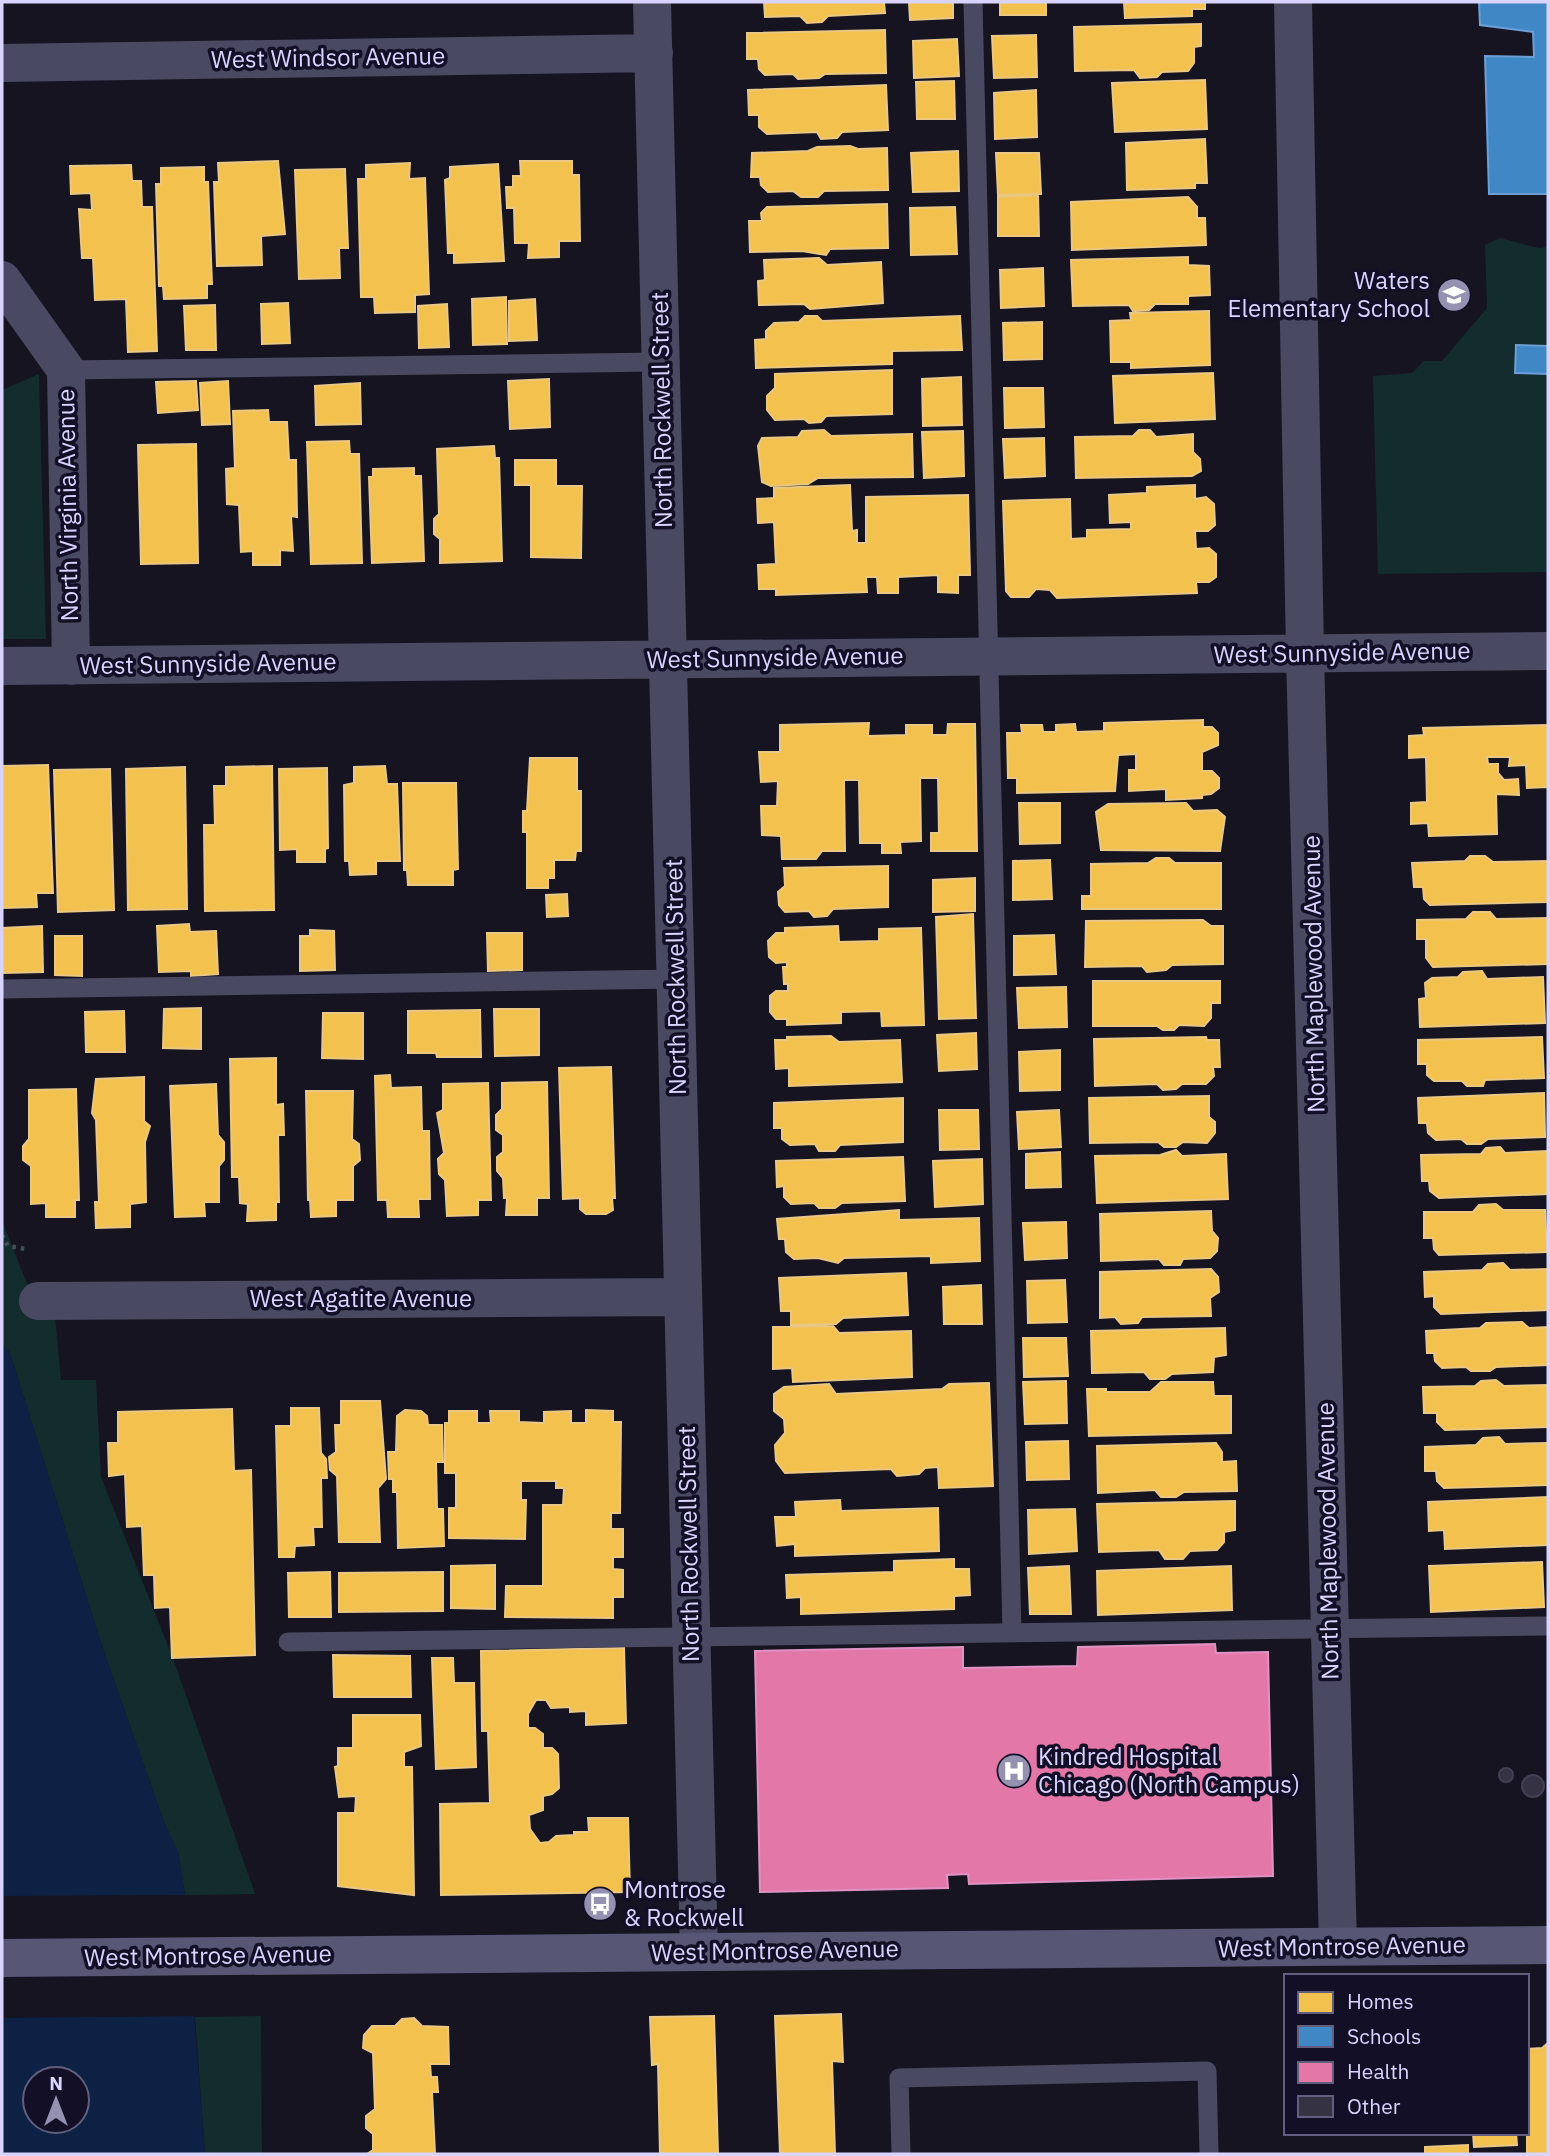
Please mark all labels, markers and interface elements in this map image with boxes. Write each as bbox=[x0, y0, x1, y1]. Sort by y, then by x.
street label: West Windsor Avenue bbox=[210, 39, 445, 75]
place label: Waters Elementary School bbox=[1228, 264, 1430, 324]
school or university icon: Waters Elementary School bbox=[1435, 276, 1473, 314]
street label: North Rockwell Street bbox=[643, 292, 679, 528]
street label: North Virginia Avenue bbox=[49, 388, 85, 622]
street label: West Sunnyside Avenue bbox=[1213, 634, 1471, 670]
street label: West Sunnyside Avenue bbox=[646, 639, 904, 675]
street label: West Sunnyside Avenue bbox=[79, 645, 337, 681]
street label: North Maplewood Avenue bbox=[1295, 835, 1331, 1113]
street label: North Rockwell Street bbox=[657, 859, 693, 1095]
street label: West Agatite Avenue bbox=[250, 1282, 472, 1314]
street label: North Maplewood Avenue bbox=[1309, 1402, 1345, 1680]
street label: North Rockwell Street bbox=[670, 1426, 706, 1662]
place label: Kindred Hospital Chicago (North Campus) bbox=[1038, 1740, 1300, 1800]
hospital icon: Kindred Hospital Chicago (North Campus) bbox=[995, 1752, 1033, 1790]
place label: Montrose & Rockwell bbox=[624, 1873, 744, 1933]
bus stop icon: Montrose & Rockwell bbox=[581, 1885, 619, 1923]
street label: West Montrose Avenue bbox=[1218, 1928, 1466, 1964]
street label: West Montrose Avenue bbox=[651, 1932, 899, 1968]
street label: West Montrose Avenue bbox=[84, 1937, 332, 1973]
legend bbox=[1284, 1974, 1529, 2135]
text: Homes bbox=[1347, 1987, 1414, 2015]
text: Schools bbox=[1347, 2022, 1421, 2050]
text: Health bbox=[1347, 2057, 1410, 2085]
north arrow bbox=[21, 2065, 91, 2135]
text: N bbox=[49, 2071, 63, 2095]
text: Other bbox=[1347, 2092, 1401, 2120]

